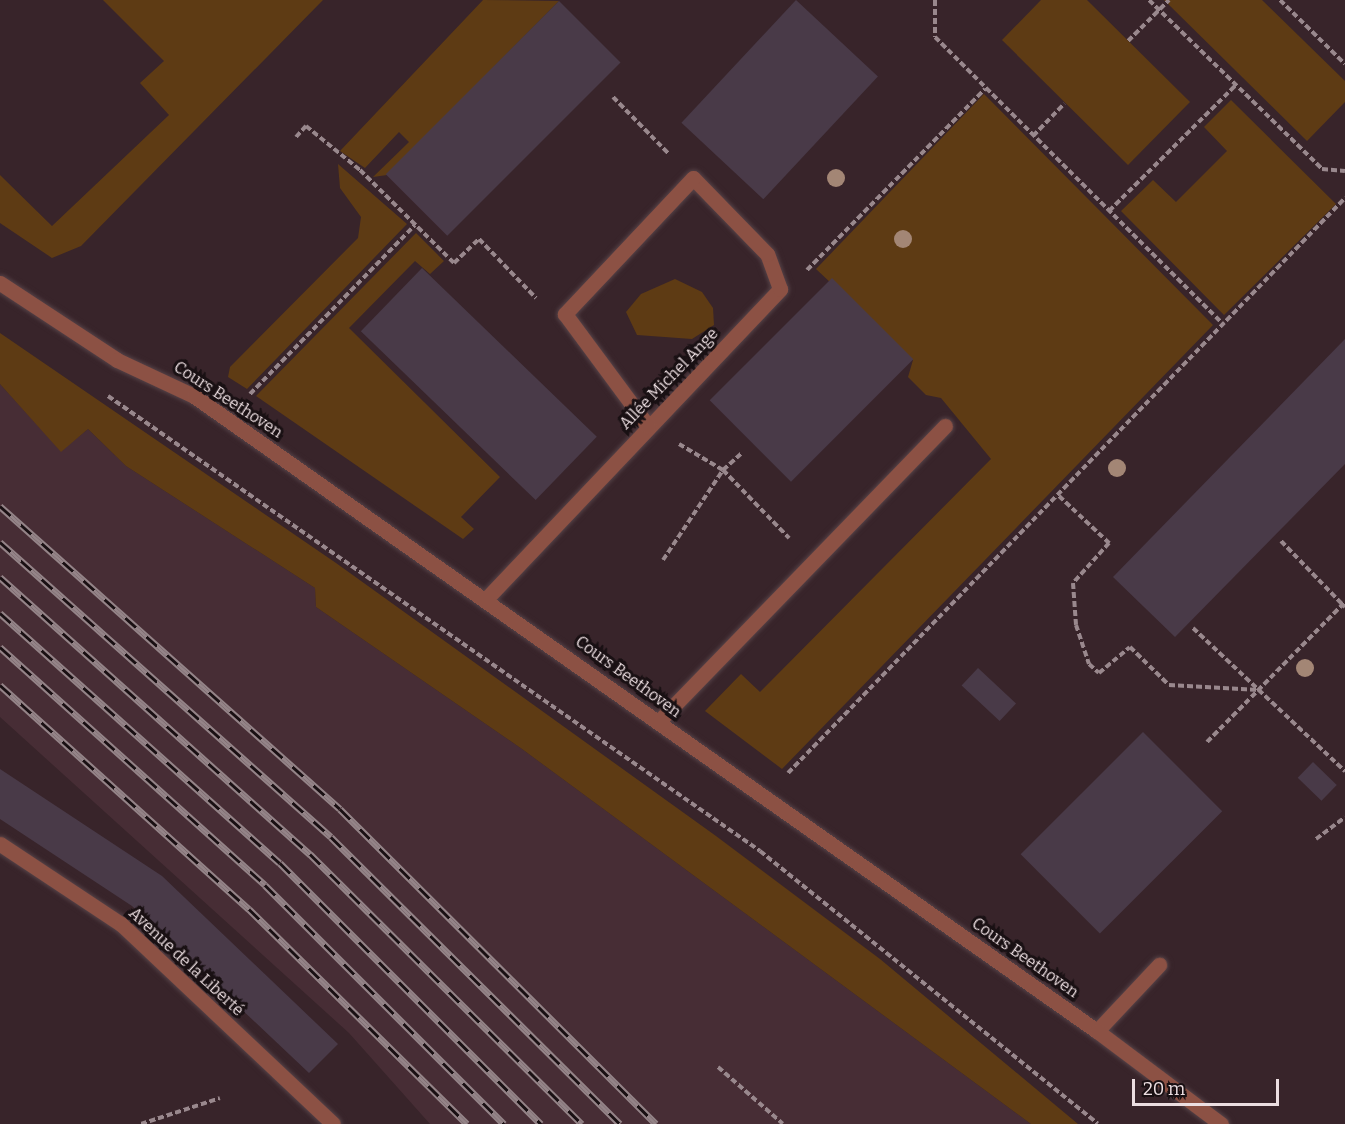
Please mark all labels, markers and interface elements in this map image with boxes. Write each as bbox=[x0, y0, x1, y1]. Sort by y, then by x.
street label: Allée Michel Ange bbox=[616, 324, 722, 434]
street label: Cours Beethoven bbox=[170, 358, 286, 442]
street label: Cours Beethoven bbox=[571, 632, 685, 722]
street label: Avenue de la Liberté bbox=[125, 904, 247, 1020]
street label: Cours Beethoven bbox=[968, 914, 1082, 1002]
scale bar bbox=[1135, 1067, 1282, 1105]
text: 20 m bbox=[1143, 1078, 1185, 1100]

